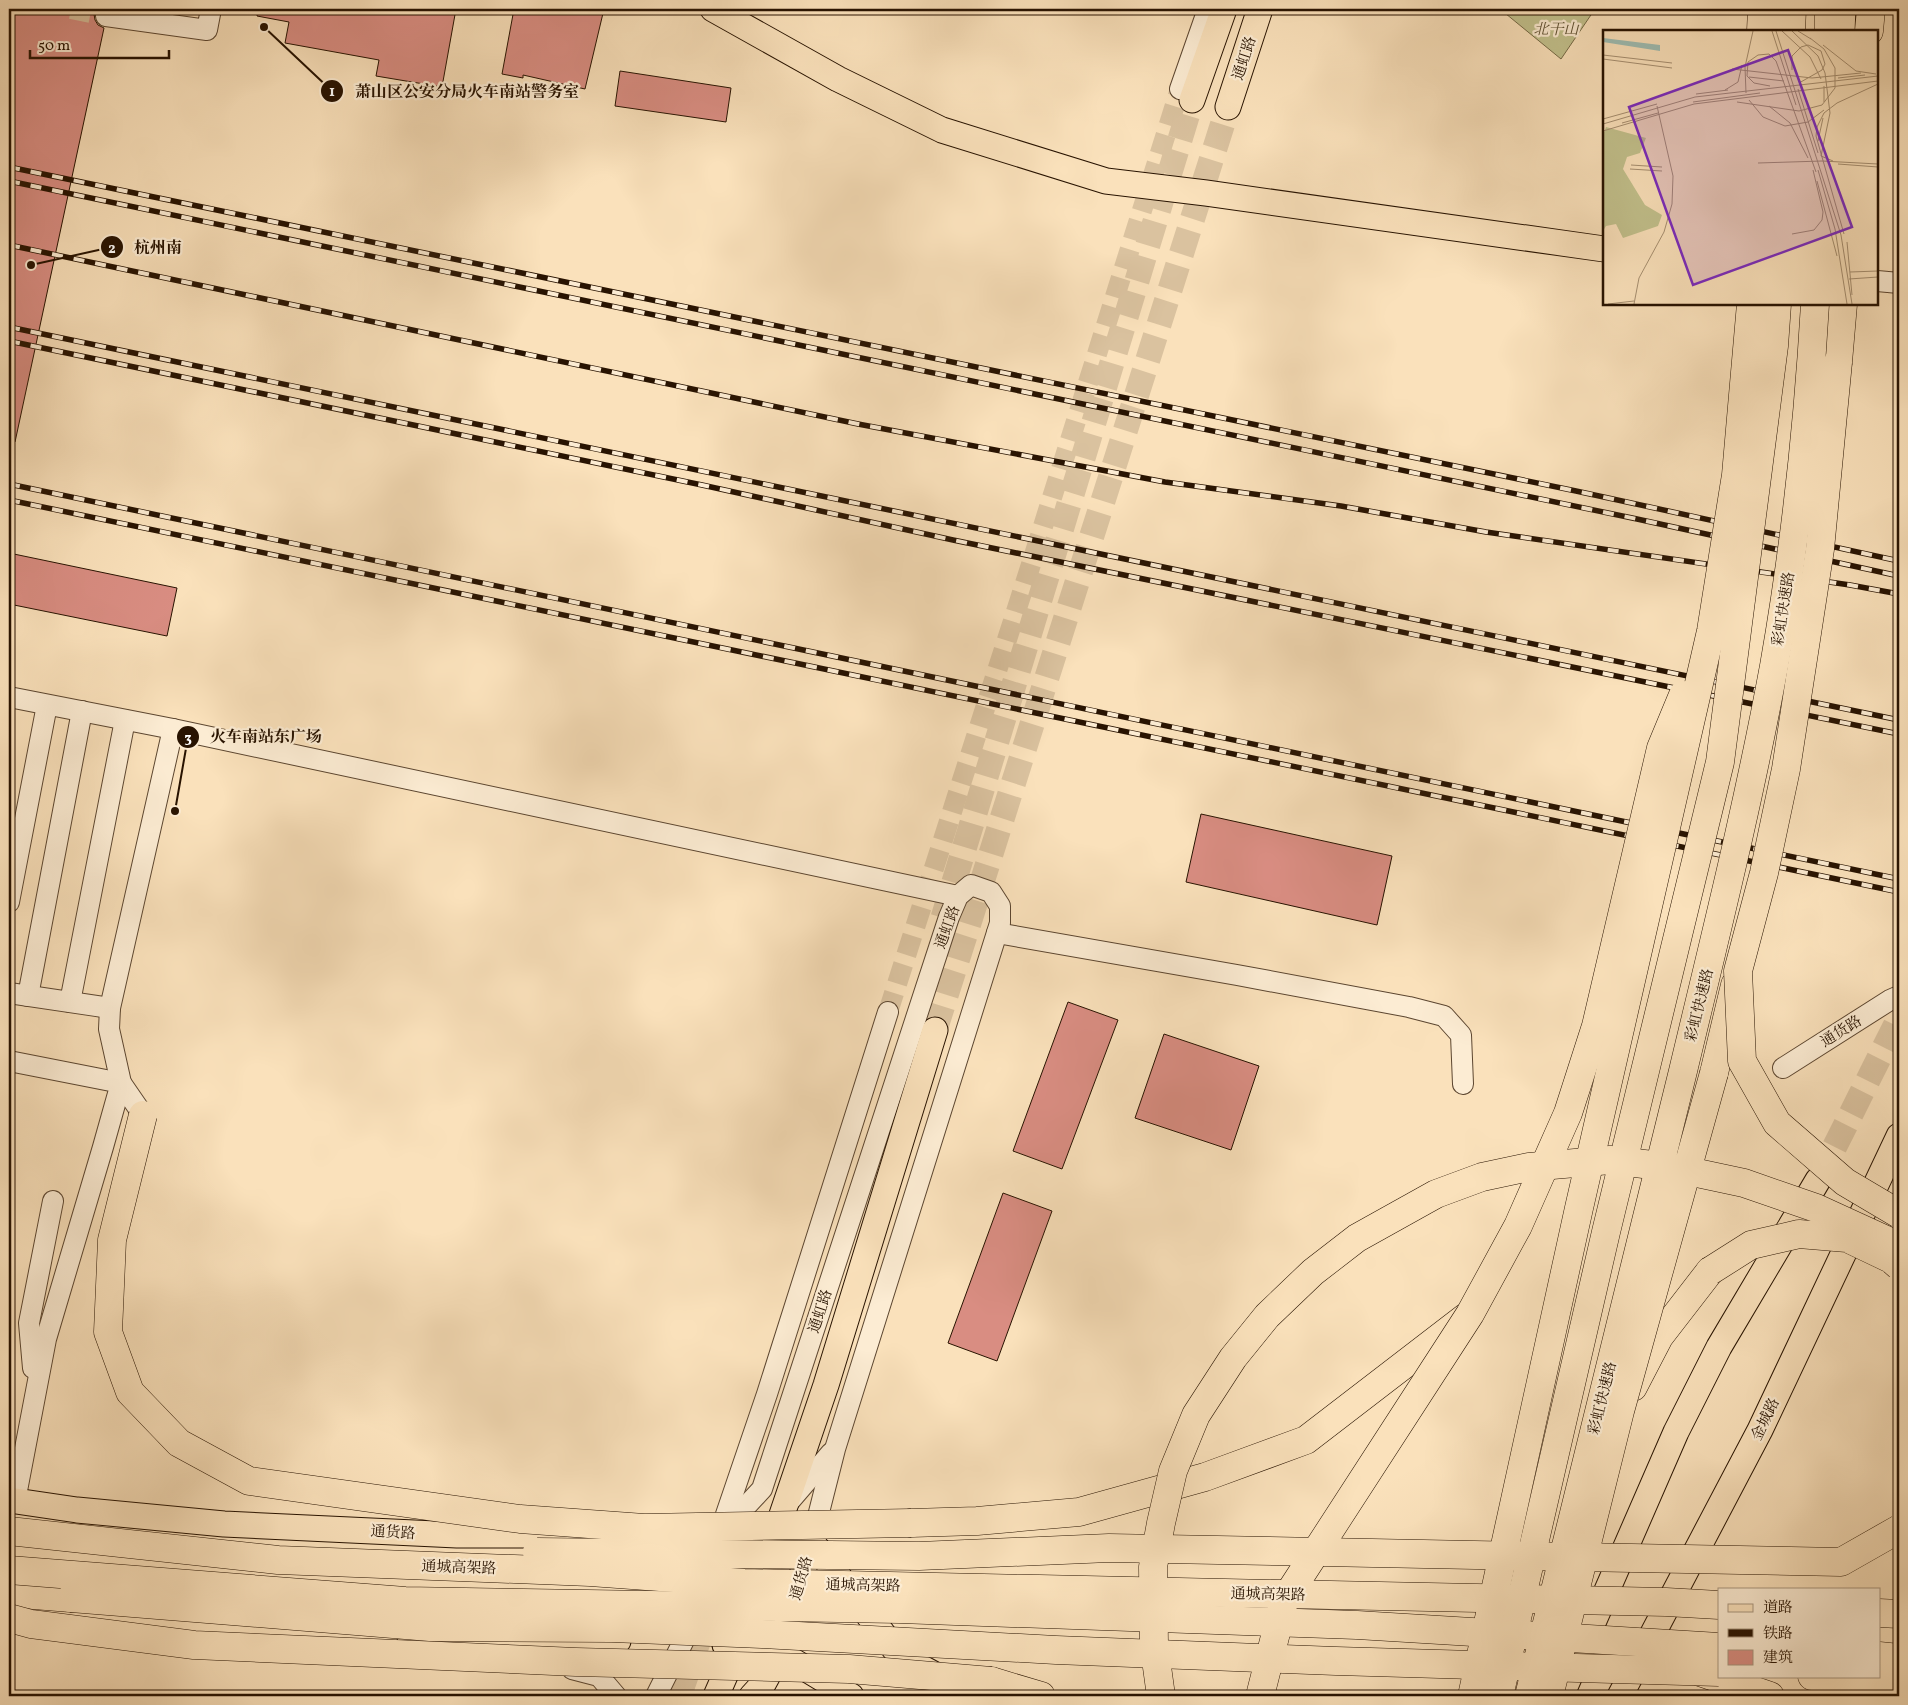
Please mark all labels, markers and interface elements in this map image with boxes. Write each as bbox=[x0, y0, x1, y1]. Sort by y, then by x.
park label: 北干山 bbox=[1533, 20, 1580, 41]
scale bar bbox=[30, 28, 169, 60]
inset map bbox=[1603, 30, 1878, 305]
street label: 通虹路 bbox=[1228, 34, 1262, 83]
text: 50 m bbox=[38, 36, 70, 57]
callout: 萧山区公安分局火车南站警务室 bbox=[320, 76, 589, 107]
text: 1 bbox=[329, 82, 335, 103]
text: 萧山区公安分局火车南站警务室 bbox=[355, 82, 579, 104]
callout: 杭州南 bbox=[99, 232, 192, 263]
text: 杭州南 bbox=[134, 238, 182, 260]
text: 2 bbox=[108, 239, 116, 260]
street label: 彩虹快速路 bbox=[1768, 571, 1801, 648]
callout: 火车南站东广场 bbox=[175, 721, 332, 752]
text: 火车南站东广场 bbox=[210, 727, 322, 749]
text: 3 bbox=[184, 728, 192, 749]
street label: 通虹路 bbox=[931, 903, 966, 952]
street label: 彩虹快速路 bbox=[1681, 966, 1720, 1044]
street label: 通货路 bbox=[1817, 1011, 1866, 1053]
street label: 通虹路 bbox=[804, 1287, 838, 1336]
street label: 彩虹快速路 bbox=[1584, 1359, 1623, 1437]
street label: 金城路 bbox=[1747, 1395, 1786, 1444]
street label: 通货路 bbox=[370, 1522, 416, 1545]
street label: 通货路 bbox=[786, 1554, 819, 1603]
street label: 通城高架路 bbox=[421, 1557, 497, 1580]
street label: 通城高架路 bbox=[825, 1575, 901, 1598]
street label: 通城高架路 bbox=[1230, 1584, 1306, 1607]
legend bbox=[1718, 1588, 1880, 1678]
text: 道路 bbox=[1763, 1598, 1793, 1619]
text: 铁路 bbox=[1763, 1624, 1793, 1645]
text: 建筑 bbox=[1763, 1648, 1793, 1669]

